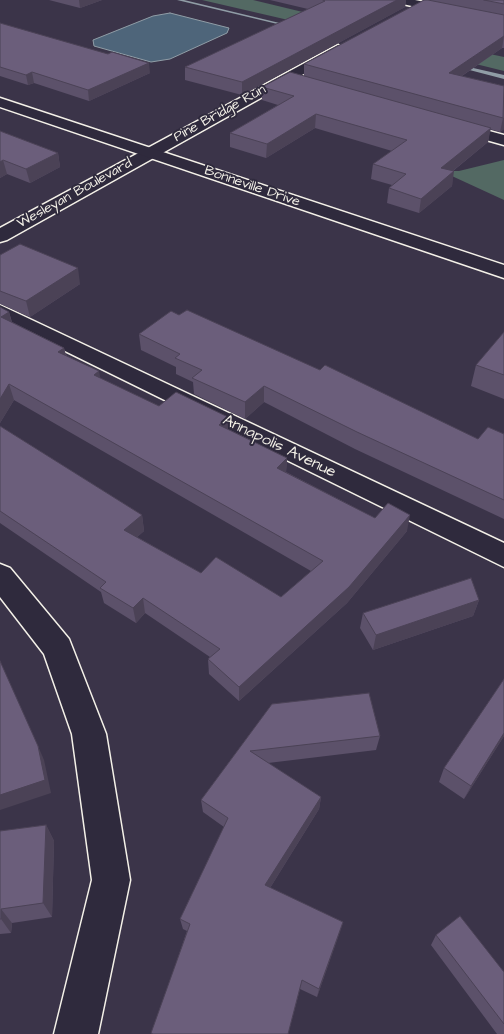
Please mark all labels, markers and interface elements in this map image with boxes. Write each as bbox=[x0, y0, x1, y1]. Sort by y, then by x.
street label: Pine Bridge Run bbox=[171, 82, 269, 146]
street label: Wesleyan Boulevard bbox=[15, 155, 135, 233]
street label: Bonneville Drive bbox=[202, 163, 302, 211]
street label: Annapolis Avenue bbox=[219, 411, 339, 483]

